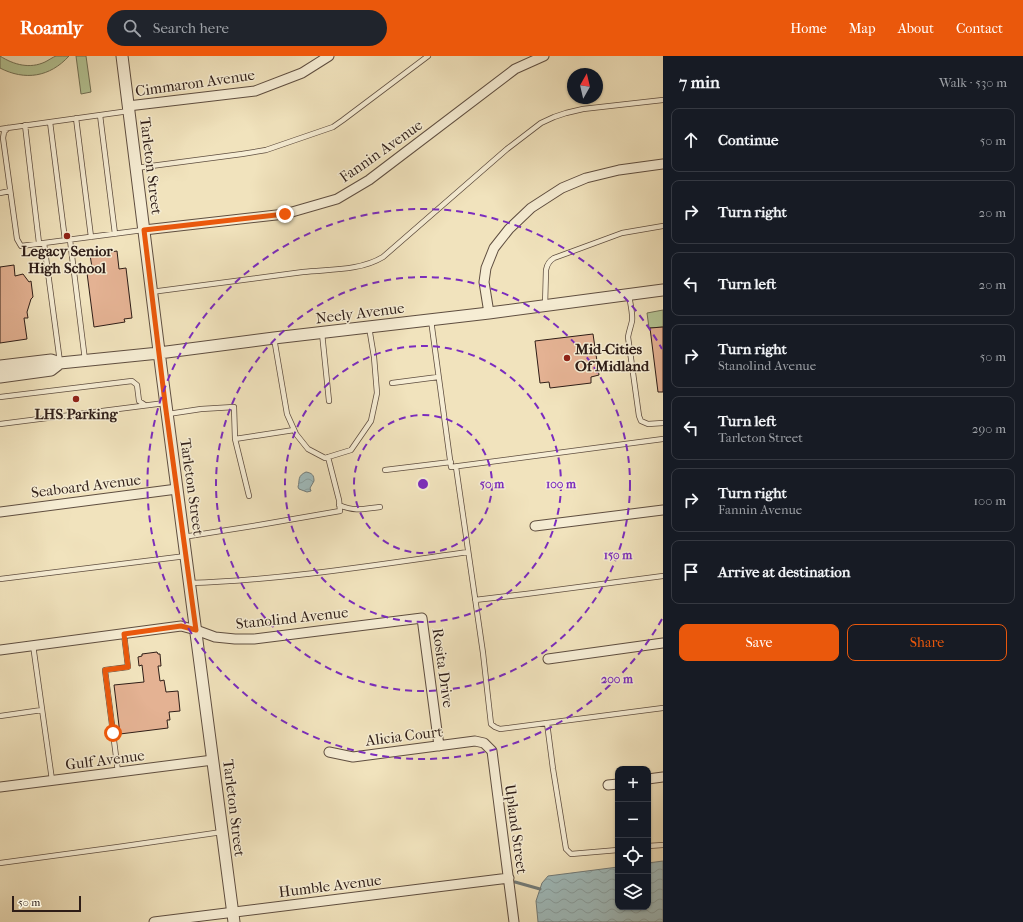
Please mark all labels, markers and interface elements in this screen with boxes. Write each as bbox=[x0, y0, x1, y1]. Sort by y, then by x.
search box bbox=[107, 10, 387, 46]
text: Roamly bbox=[20, 17, 83, 39]
icon: search bbox=[121, 17, 143, 39]
text: Search here bbox=[153, 19, 229, 37]
text: Home bbox=[790, 20, 827, 37]
text: Map bbox=[849, 20, 876, 37]
text: About bbox=[898, 20, 934, 37]
text: Contact bbox=[956, 20, 1003, 37]
street label: Cimmaron Avenue bbox=[134, 66, 256, 100]
north arrow bbox=[567, 68, 603, 104]
text: 7 min bbox=[679, 72, 720, 92]
text: Walk · 530 m bbox=[939, 75, 1007, 90]
street label: Fannin Avenue bbox=[336, 115, 426, 186]
street label: Tarleton Street bbox=[136, 116, 166, 216]
icon: ahead bbox=[680, 129, 702, 151]
text: Continue bbox=[718, 131, 778, 149]
text: 50 m bbox=[980, 133, 1006, 148]
icon: right bbox=[680, 201, 702, 223]
text: Turn right bbox=[718, 203, 787, 221]
route end bbox=[276, 205, 294, 223]
text: 20 m bbox=[979, 205, 1006, 220]
marker: Legacy Senior High School bbox=[62, 231, 72, 241]
place label: Legacy Senior High School bbox=[21, 242, 113, 277]
icon: left bbox=[680, 273, 702, 295]
text: Turn left bbox=[718, 275, 776, 293]
text: 20 m bbox=[979, 277, 1006, 292]
street label: Neely Avenue bbox=[315, 299, 406, 327]
place label: Mid-Cities Of Midland bbox=[574, 340, 650, 375]
text: Turn right bbox=[718, 340, 787, 358]
icon: right bbox=[680, 345, 702, 367]
text: 50 m bbox=[980, 349, 1006, 364]
marker: Mid-Cities Of Midland bbox=[562, 353, 572, 363]
text: Stanolind Avenue bbox=[718, 358, 816, 373]
marker: LHS Parking bbox=[71, 394, 81, 404]
place label: LHS Parking bbox=[35, 405, 118, 423]
text: Turn left bbox=[718, 412, 776, 430]
icon: left bbox=[680, 417, 702, 439]
text: 290 m bbox=[972, 421, 1006, 436]
text: Tarleton Street bbox=[718, 430, 803, 445]
street label: Tarleton Street bbox=[176, 437, 208, 537]
street label: Seaboard Avenue bbox=[30, 470, 143, 502]
centre of rings bbox=[416, 477, 430, 491]
text: 50 m bbox=[480, 477, 505, 491]
text: 100 m bbox=[546, 477, 577, 491]
text: Turn right bbox=[718, 484, 787, 502]
icon: right bbox=[680, 489, 702, 511]
text: 100 m bbox=[973, 493, 1006, 508]
text: Fannin Avenue bbox=[718, 502, 802, 517]
text: 150 m bbox=[604, 548, 633, 562]
icon: arrive bbox=[680, 561, 702, 583]
text: Arrive at destination bbox=[718, 563, 850, 581]
street label: Stanolind Avenue bbox=[235, 603, 350, 633]
button: Save bbox=[679, 624, 839, 661]
button: Share bbox=[847, 624, 1007, 661]
street label: Rosita Drive bbox=[428, 627, 458, 710]
text: 200 m bbox=[601, 672, 634, 686]
street label: Alicia Court bbox=[364, 722, 444, 750]
route start bbox=[104, 724, 122, 742]
street label: Gulf Avenue bbox=[64, 746, 146, 774]
street label: Tarleton Street bbox=[219, 758, 249, 858]
map controls bbox=[615, 766, 651, 910]
button: + bbox=[615, 766, 651, 802]
street label: Upland Street bbox=[501, 783, 531, 876]
button: − bbox=[615, 802, 651, 838]
button: locate bbox=[615, 838, 651, 874]
street label: Humble Avenue bbox=[278, 871, 383, 901]
button: layers bbox=[615, 874, 651, 910]
scale bar bbox=[12, 894, 81, 913]
text: 50 m bbox=[18, 896, 40, 909]

